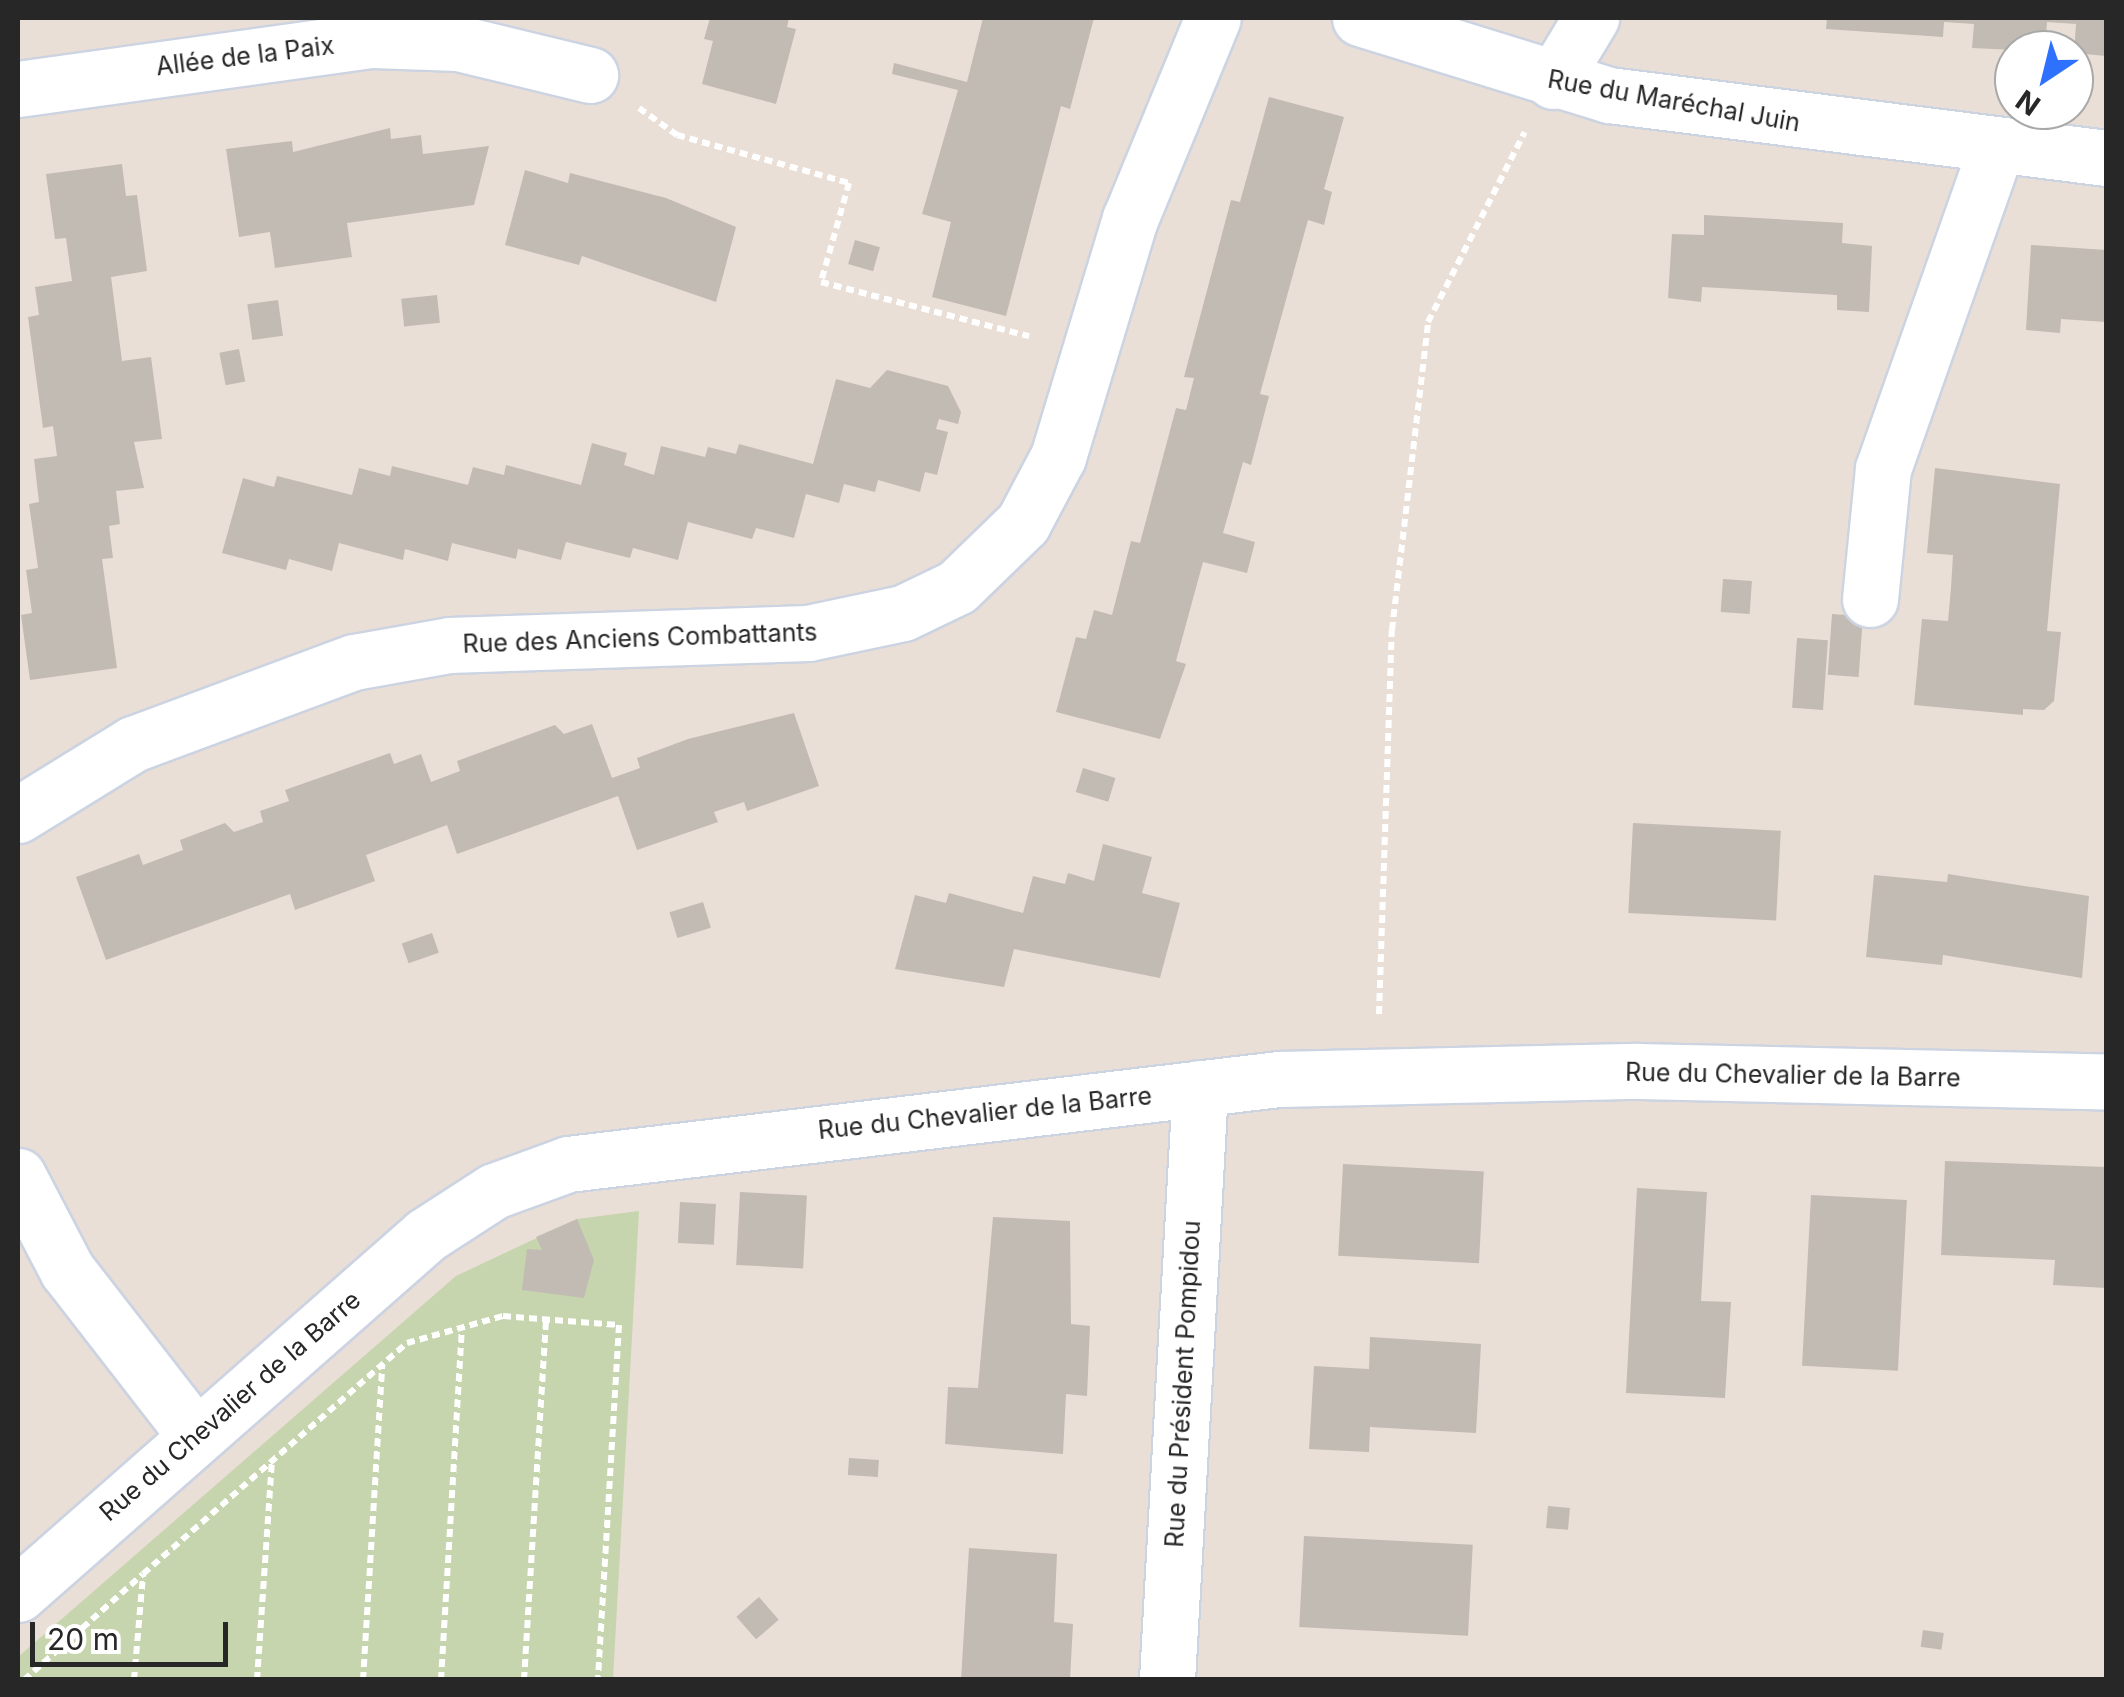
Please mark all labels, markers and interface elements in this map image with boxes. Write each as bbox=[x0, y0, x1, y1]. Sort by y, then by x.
street label: Allée de la Paix bbox=[154, 30, 336, 82]
north arrow bbox=[1994, 30, 2094, 130]
street label: Rue du Maréchal Juin bbox=[1545, 64, 1803, 138]
text: N bbox=[2009, 83, 2046, 123]
street label: Rue des Anciens Combattants bbox=[462, 617, 818, 659]
street label: Rue du Chevalier de la Barre bbox=[1625, 1057, 1961, 1093]
street label: Rue du Chevalier de la Barre bbox=[817, 1081, 1153, 1145]
street label: Rue du Président Pompidou bbox=[1159, 1220, 1207, 1548]
street label: Rue du Chevalier de la Barre bbox=[94, 1285, 366, 1527]
scale bar bbox=[35, 1602, 232, 1664]
text: 20 m bbox=[47, 1621, 119, 1657]

